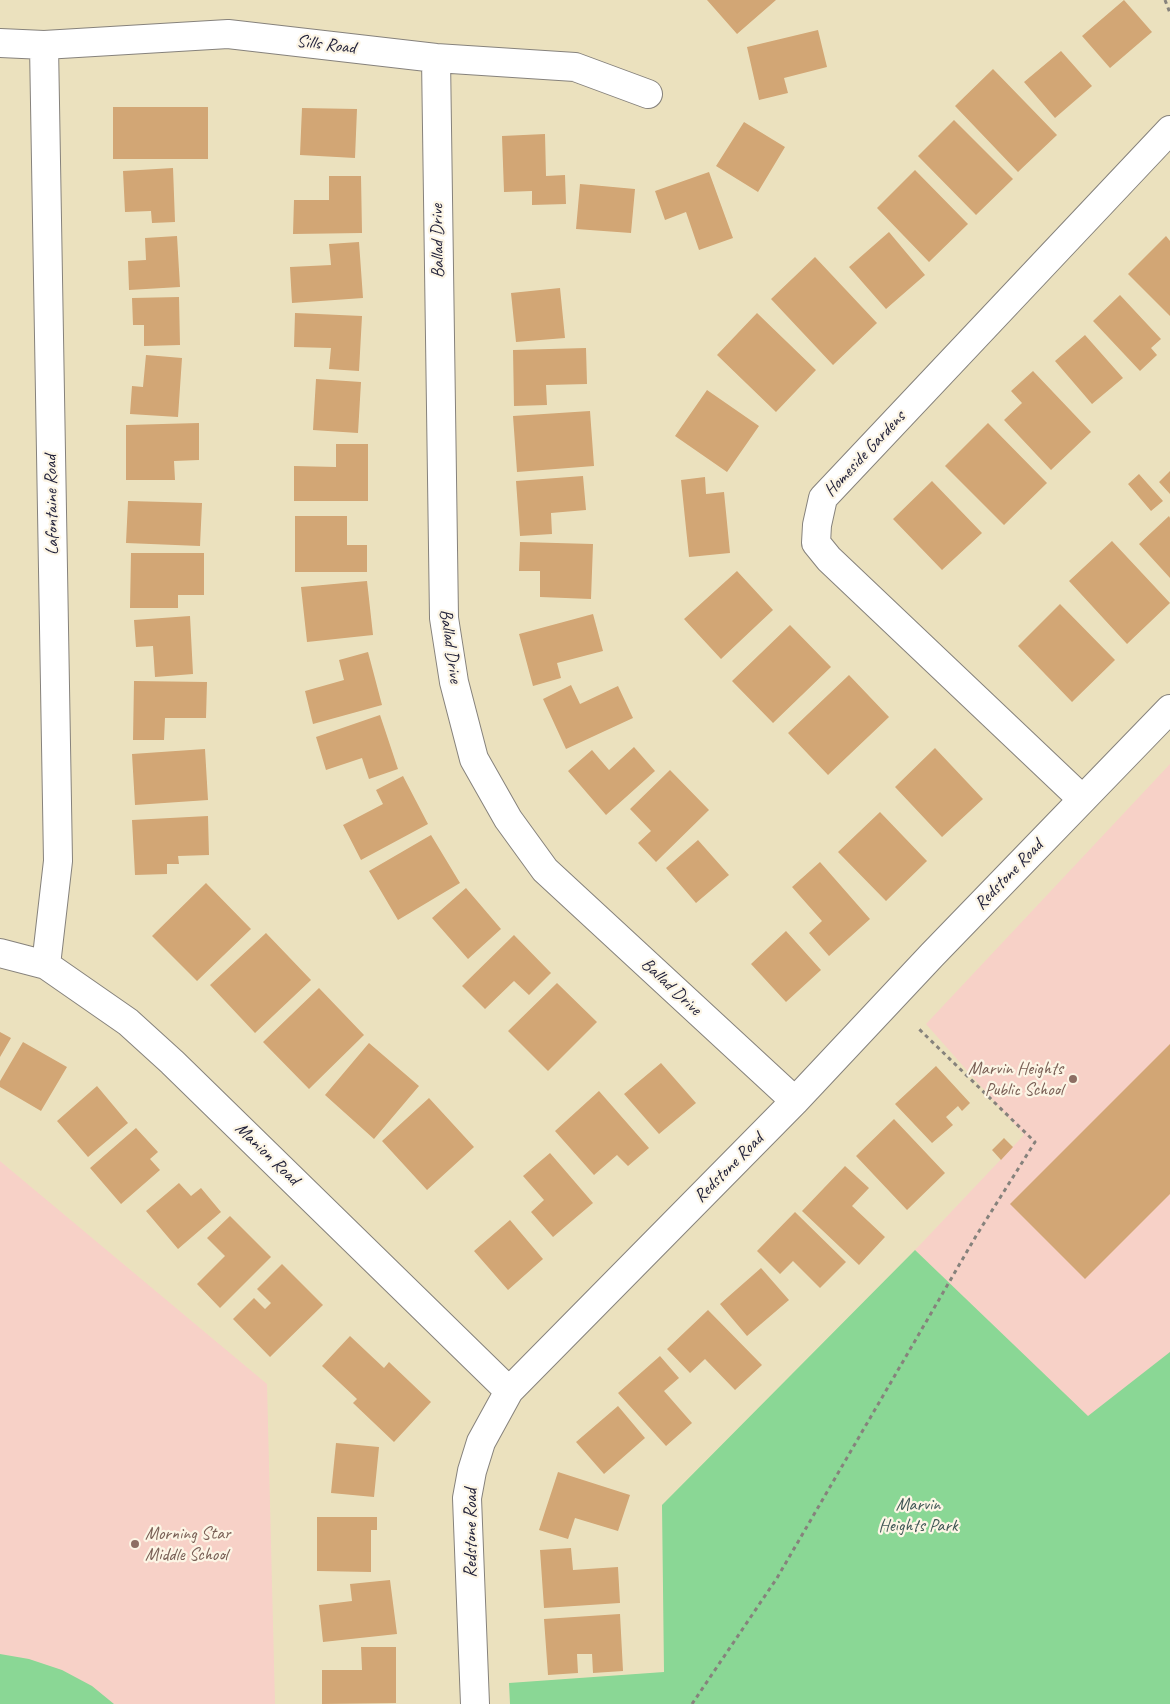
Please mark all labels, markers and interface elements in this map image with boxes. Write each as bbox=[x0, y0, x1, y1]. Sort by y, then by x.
street label: Sills Road bbox=[295, 31, 357, 59]
street label: Ballad Drive bbox=[427, 204, 449, 278]
street label: Homeside Gardens bbox=[820, 407, 910, 501]
street label: Lafontaine Road bbox=[40, 455, 64, 555]
street label: Ballad Drive bbox=[434, 608, 466, 684]
street label: Redstone Road bbox=[970, 835, 1048, 915]
street label: Ballad Drive bbox=[636, 954, 706, 1020]
place label: Marvin Heights Public School bbox=[968, 1058, 1063, 1100]
marker: Marvin Heights Public School bbox=[1067, 1073, 1079, 1085]
street label: Manion Road bbox=[230, 1118, 304, 1190]
street label: Redstone Road bbox=[690, 1129, 768, 1207]
street label: Redstone Road bbox=[460, 1488, 482, 1578]
park label: Marvin Heights Park bbox=[879, 1494, 957, 1536]
place label: Morning Star Middle School bbox=[145, 1523, 231, 1566]
marker: Morning Star Middle School bbox=[129, 1538, 141, 1550]

